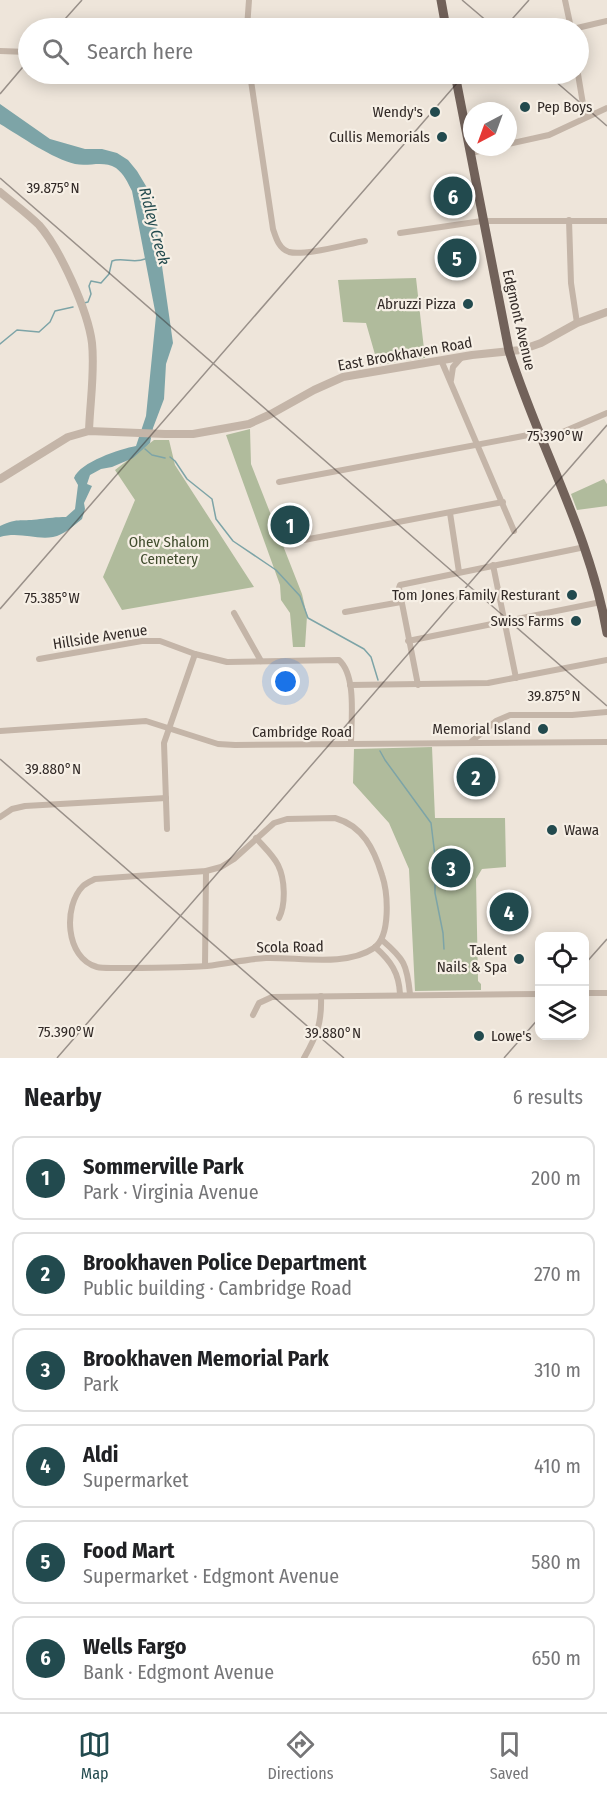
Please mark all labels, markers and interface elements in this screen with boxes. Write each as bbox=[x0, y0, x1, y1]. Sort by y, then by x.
search box bbox=[18, 18, 589, 84]
icon: search bbox=[39, 35, 72, 68]
text: Search here bbox=[87, 38, 193, 65]
place label: Pep Boys bbox=[537, 98, 592, 116]
marker: Pep Boys bbox=[518, 100, 532, 114]
north arrow bbox=[463, 102, 517, 156]
place label: Wendy's bbox=[373, 103, 423, 121]
marker: Wendy's bbox=[428, 105, 442, 119]
place label: Cullis Memorials bbox=[329, 128, 430, 146]
marker: Cullis Memorials bbox=[435, 130, 449, 144]
pin: 6 bbox=[434, 174, 472, 218]
text: 39.875°N bbox=[26, 179, 80, 197]
water label: Ridley Creek bbox=[135, 185, 174, 267]
pin: 5 bbox=[438, 236, 476, 280]
street label: Edgmont Avenue bbox=[499, 268, 539, 372]
place label: Abruzzi Pizza bbox=[377, 295, 456, 313]
marker: Abruzzi Pizza bbox=[461, 297, 475, 311]
street label: East Brookhaven Road bbox=[336, 333, 474, 375]
text: 75.390°W bbox=[527, 427, 583, 445]
pin: 1 bbox=[270, 502, 310, 548]
park label: Ohev Shalom Cemetery bbox=[129, 533, 209, 568]
place label: Tom Jones Family Resturant bbox=[392, 586, 560, 604]
marker: Tom Jones Family Resturant bbox=[565, 588, 579, 602]
text: 75.385°W bbox=[24, 589, 80, 607]
place label: Swiss Farms bbox=[491, 612, 564, 630]
marker: Swiss Farms bbox=[569, 614, 583, 628]
street label: Hillside Avenue bbox=[52, 621, 148, 653]
your location bbox=[271, 667, 300, 696]
text: 39.875°N bbox=[527, 687, 581, 705]
place label: Memorial Island bbox=[432, 720, 531, 738]
marker: Memorial Island bbox=[536, 722, 550, 736]
street label: Cambridge Road bbox=[252, 723, 352, 741]
pin: 2 bbox=[456, 754, 496, 800]
text: 39.880°N bbox=[25, 760, 81, 778]
place label: Wawa bbox=[564, 821, 599, 839]
marker: Wawa bbox=[545, 823, 559, 837]
pin: 3 bbox=[432, 846, 470, 890]
pin: 4 bbox=[490, 890, 528, 934]
map controls bbox=[535, 932, 589, 1040]
button: locate bbox=[535, 932, 589, 986]
street label: Scola Road bbox=[256, 937, 324, 957]
place label: Talent Nails & Spa bbox=[437, 941, 507, 976]
marker: Talent Nails & Spa bbox=[512, 952, 526, 966]
button: layers bbox=[535, 986, 589, 1040]
text: 75.390°W bbox=[38, 1023, 94, 1041]
text: 39.880°N bbox=[305, 1024, 361, 1042]
place label: Lowe's bbox=[491, 1027, 532, 1045]
marker: Lowe's bbox=[472, 1029, 486, 1043]
text: Nearby bbox=[24, 1082, 101, 1113]
text: 6 results bbox=[513, 1085, 583, 1109]
text: Sommerville Park bbox=[83, 1153, 244, 1180]
text: 1 bbox=[41, 1166, 50, 1190]
text: 200 m bbox=[531, 1166, 581, 1190]
text: Park · Virginia Avenue bbox=[83, 1180, 259, 1204]
text: Brookhaven Police Department bbox=[83, 1249, 367, 1276]
text: 2 bbox=[41, 1262, 50, 1286]
text: 270 m bbox=[534, 1262, 581, 1286]
text: Public building · Cambridge Road bbox=[83, 1276, 352, 1300]
text: Brookhaven Memorial Park bbox=[83, 1345, 329, 1372]
text: 3 bbox=[41, 1358, 50, 1382]
text: 310 m bbox=[534, 1358, 581, 1382]
text: Park bbox=[83, 1372, 119, 1396]
text: Aldi bbox=[83, 1441, 119, 1468]
text: 4 bbox=[40, 1454, 51, 1478]
text: 410 m bbox=[534, 1454, 581, 1478]
text: Supermarket bbox=[83, 1468, 189, 1492]
text: Food Mart bbox=[83, 1537, 175, 1564]
text: 5 bbox=[41, 1550, 50, 1574]
text: 580 m bbox=[531, 1550, 581, 1574]
text: Supermarket · Edgmont Avenue bbox=[83, 1564, 339, 1588]
text: Wells Fargo bbox=[83, 1633, 187, 1660]
text: 6 bbox=[40, 1646, 51, 1670]
text: 650 m bbox=[532, 1646, 581, 1670]
text: Bank · Edgmont Avenue bbox=[83, 1660, 274, 1684]
tab: Map bbox=[78, 1728, 111, 1783]
tab: Directions bbox=[267, 1728, 334, 1783]
tab: Saved bbox=[490, 1728, 529, 1783]

